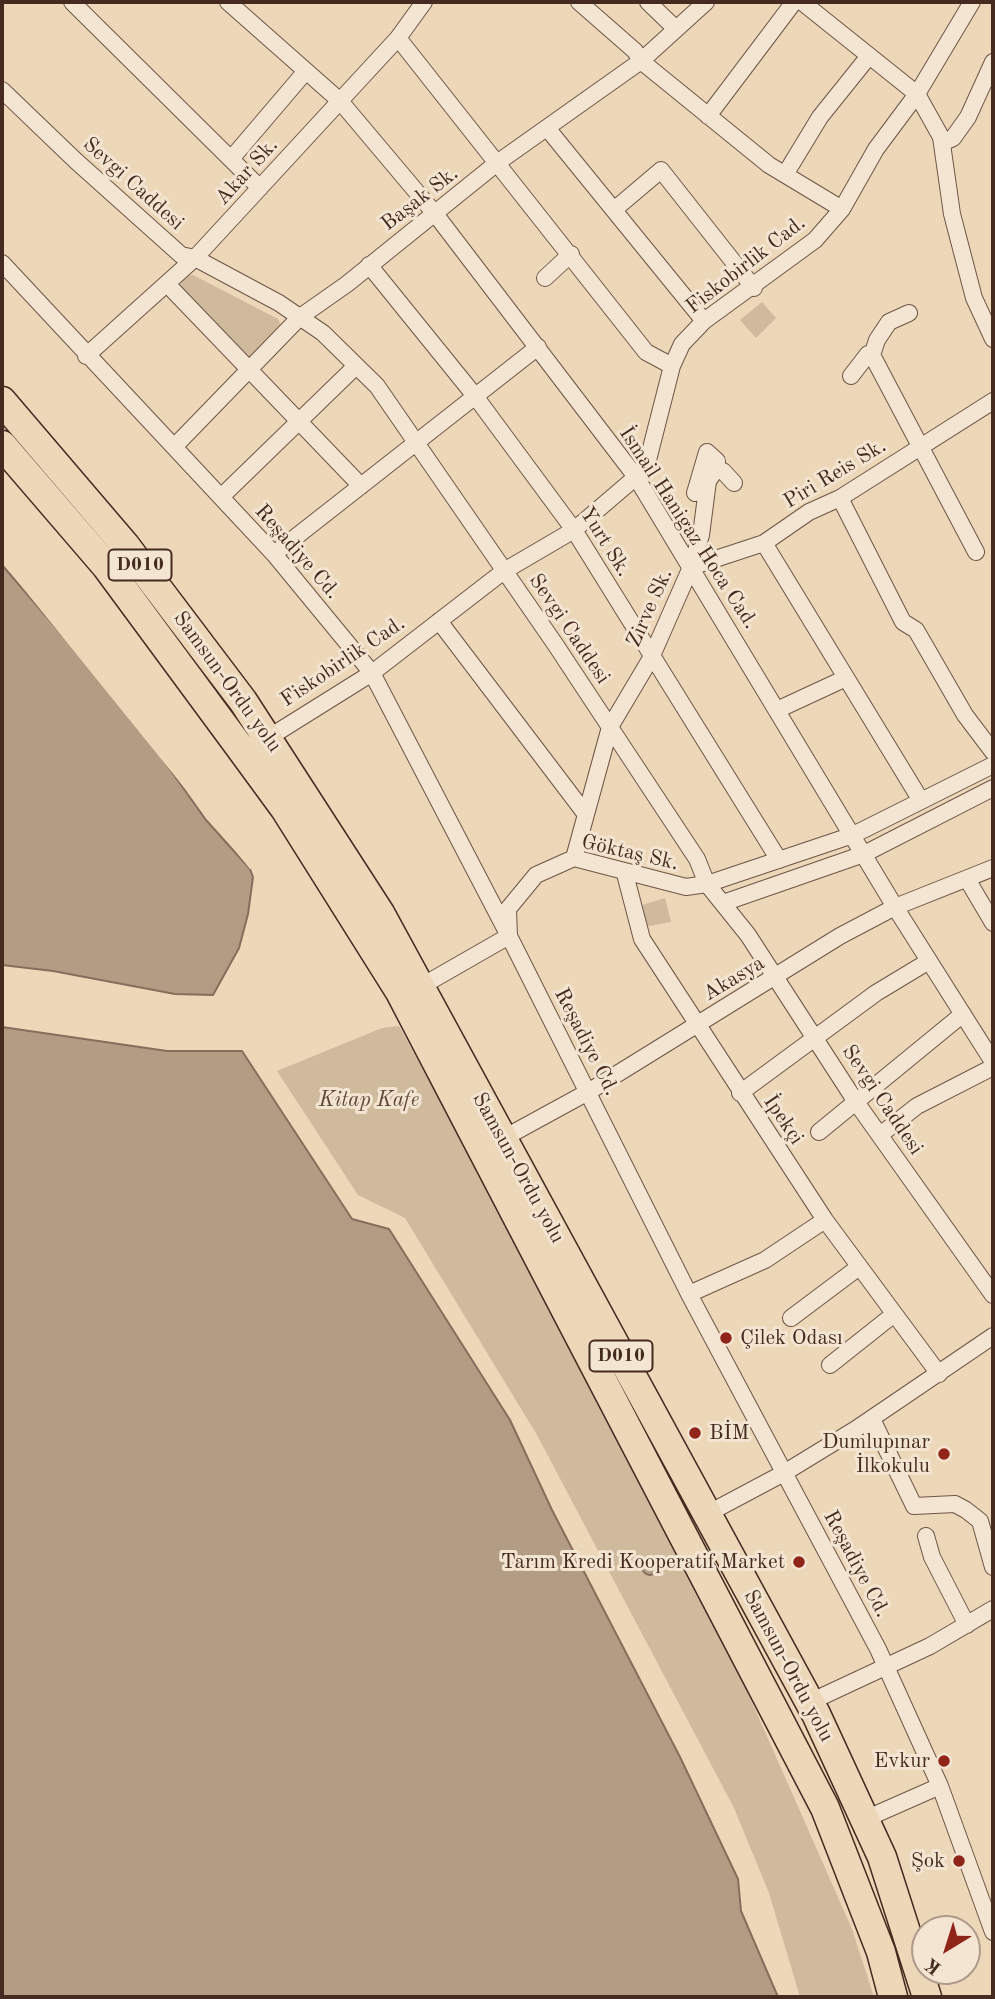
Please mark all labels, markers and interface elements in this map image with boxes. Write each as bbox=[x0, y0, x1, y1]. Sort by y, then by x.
street label: Sevgi Caddesi bbox=[77, 132, 189, 236]
street label: Akar Sk. bbox=[210, 133, 284, 211]
street label: Başak Sk. bbox=[376, 161, 464, 237]
street label: Fiskobirlik Cad. bbox=[681, 211, 811, 319]
street label: İsmail Hanigaz Hoca Cad. bbox=[613, 422, 763, 634]
street label: Piri Reis Sk. bbox=[779, 434, 891, 514]
street label: Reşadiye Cd. bbox=[249, 499, 345, 605]
street label: Yurt Sk. bbox=[574, 502, 636, 582]
road number: D010 bbox=[108, 550, 172, 580]
street label: Zirve Sk. bbox=[622, 565, 678, 651]
street label: Sevgi Caddesi bbox=[523, 569, 615, 689]
street label: Samsun-Ordu yolu bbox=[167, 607, 287, 757]
street label: Fiskobirlik Cad. bbox=[276, 611, 410, 713]
street label: Göktaş Sk. bbox=[579, 830, 681, 876]
street label: Akasya bbox=[699, 951, 769, 1007]
street label: Reşadiye Cd. bbox=[548, 984, 624, 1100]
street label: Sevgi Caddesi bbox=[836, 1040, 928, 1160]
park label: Kitap Kafe bbox=[319, 1087, 419, 1113]
street label: Samsun-Ordu yolu bbox=[466, 1088, 570, 1248]
street label: İpekçi bbox=[757, 1090, 809, 1150]
place label: Çilek Odası bbox=[740, 1325, 843, 1351]
marker: Çilek Odası bbox=[718, 1330, 734, 1346]
road number: D010 bbox=[590, 1340, 652, 1372]
place label: BİM bbox=[709, 1420, 749, 1446]
marker: BİM bbox=[687, 1425, 703, 1441]
place label: Dumlupınar İlkokulu bbox=[822, 1429, 930, 1479]
marker: Dumlupınar İlkokulu bbox=[936, 1446, 952, 1462]
street label: Reşadiye Cd. bbox=[817, 1506, 895, 1622]
place label: Tarım Kredi Kooperatif Market bbox=[501, 1549, 785, 1575]
marker: Tarım Kredi Kooperatif Market bbox=[791, 1554, 807, 1570]
street label: Samsun-Ordu yolu bbox=[737, 1586, 839, 1746]
place label: Evkur bbox=[874, 1748, 930, 1774]
marker: Evkur bbox=[936, 1753, 952, 1769]
place label: Şok bbox=[911, 1848, 945, 1874]
marker: Şok bbox=[951, 1853, 967, 1869]
north arrow bbox=[911, 1915, 981, 1985]
text: K bbox=[922, 1953, 946, 1977]

